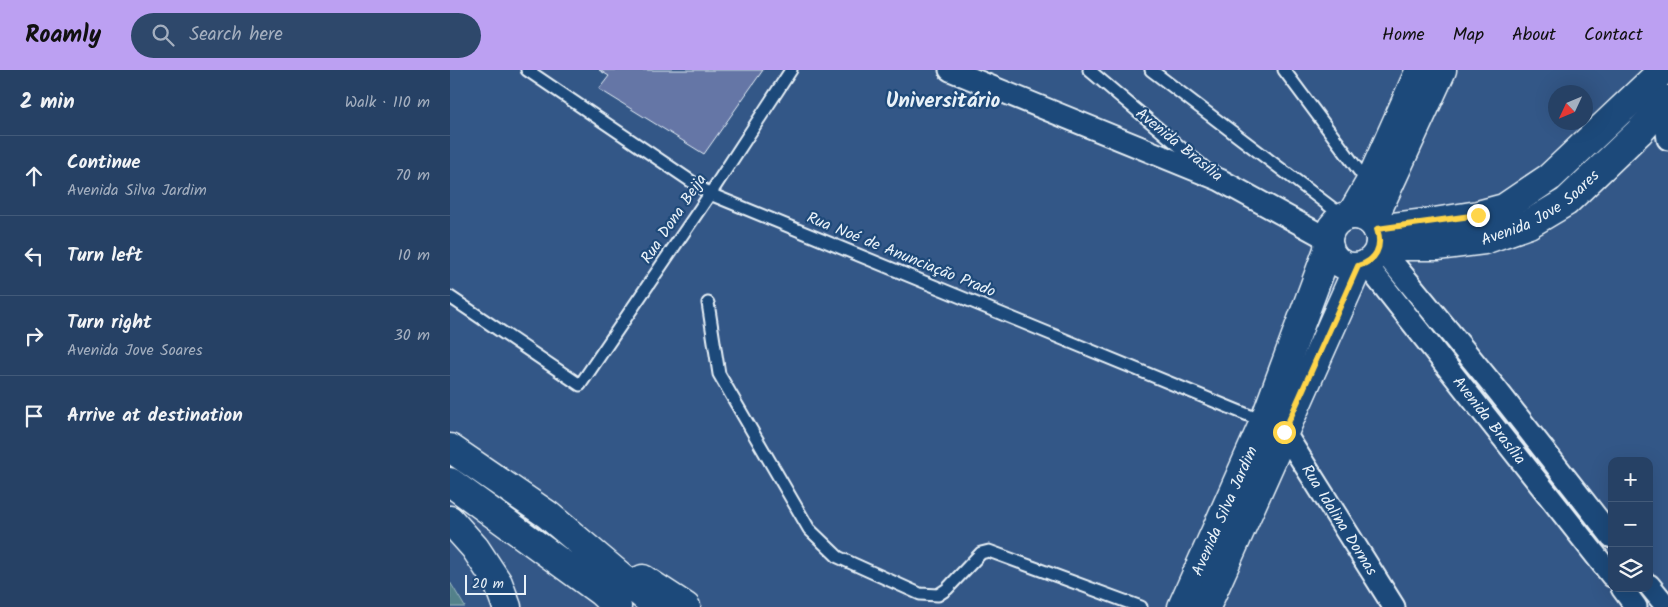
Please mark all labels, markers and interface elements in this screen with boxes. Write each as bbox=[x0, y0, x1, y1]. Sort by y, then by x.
search box bbox=[131, 13, 481, 58]
text: Roamly bbox=[25, 16, 101, 55]
text: Search here bbox=[189, 20, 283, 50]
icon: search bbox=[149, 21, 177, 49]
text: Home bbox=[1382, 21, 1425, 50]
text: Map bbox=[1453, 21, 1484, 50]
text: About bbox=[1512, 21, 1556, 50]
text: Contact bbox=[1584, 21, 1643, 50]
district label: Universitário bbox=[886, 85, 1001, 118]
north arrow bbox=[1548, 85, 1593, 130]
text: 2 min bbox=[20, 86, 75, 119]
text: Walk · 110 m bbox=[345, 90, 430, 115]
street label: Avenida Brasília bbox=[1130, 102, 1228, 188]
text: Continue bbox=[67, 148, 140, 178]
icon: ahead bbox=[20, 162, 48, 190]
text: 70 m bbox=[395, 163, 430, 188]
street label: Avenida Jove Soares bbox=[1477, 164, 1605, 253]
street label: Rua Dona Beija bbox=[635, 169, 713, 269]
text: Avenida Silva Jardim bbox=[67, 178, 207, 203]
route end bbox=[1467, 204, 1490, 227]
street label: Rua Noé de Anunciação Prado bbox=[803, 206, 999, 304]
text: Turn left bbox=[67, 241, 142, 271]
icon: left bbox=[20, 242, 48, 270]
text: 10 m bbox=[398, 243, 430, 268]
text: Turn right bbox=[67, 308, 152, 338]
icon: right bbox=[20, 322, 48, 350]
text: 30 m bbox=[394, 323, 430, 348]
text: Avenida Jove Soares bbox=[67, 338, 203, 363]
street label: Avenida Brasília bbox=[1446, 371, 1532, 470]
text: Arrive at destination bbox=[67, 401, 243, 431]
icon: arrive bbox=[20, 402, 48, 430]
route start bbox=[1273, 421, 1296, 444]
street label: Avenida Silva Jardim bbox=[1185, 442, 1264, 580]
map controls bbox=[1608, 457, 1653, 592]
button: + bbox=[1608, 457, 1653, 502]
street label: Rua Idalina Dornas bbox=[1295, 459, 1384, 581]
button: − bbox=[1608, 502, 1653, 547]
button: layers bbox=[1608, 547, 1653, 592]
scale bar bbox=[465, 572, 526, 595]
text: 20 m bbox=[472, 573, 504, 595]

